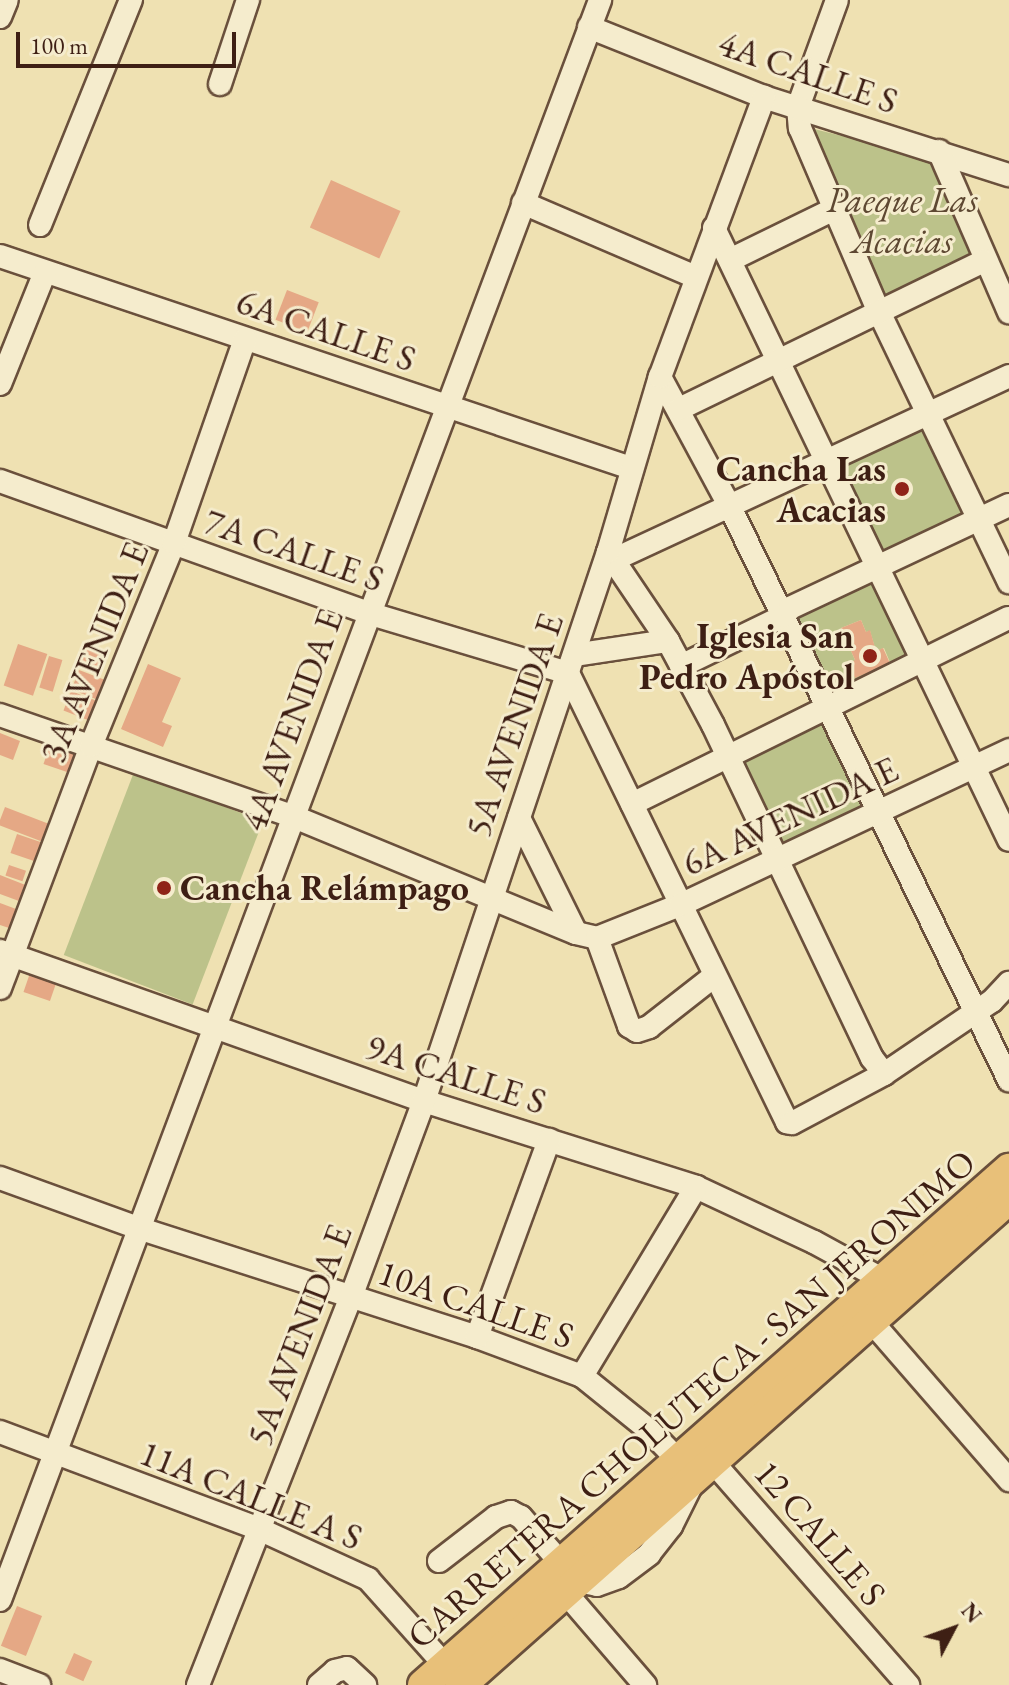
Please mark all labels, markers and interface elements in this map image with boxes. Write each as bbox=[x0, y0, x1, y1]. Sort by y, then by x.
scale bar bbox=[20, 16, 240, 66]
street label: 4A CALLE S bbox=[713, 21, 903, 123]
text: 100 m bbox=[30, 30, 88, 61]
park label: Paeque Las Acacias bbox=[826, 177, 978, 262]
street label: 6A CALLE S bbox=[231, 279, 421, 381]
place label: Cancha Las Acacias bbox=[716, 446, 886, 531]
marker: Cancha Las Acacias bbox=[893, 480, 911, 498]
street label: 7A CALLE S bbox=[199, 499, 389, 601]
street label: 3A AVENIDA E bbox=[30, 536, 158, 768]
street label: 4A AVENIDA E bbox=[232, 603, 352, 837]
street label: 5A AVENIDA E bbox=[456, 608, 572, 842]
place label: Iglesia San Pedro Apóstol bbox=[639, 613, 854, 698]
marker: Iglesia San Pedro Apóstol bbox=[861, 647, 879, 665]
street label: 6A AVENIDA E bbox=[675, 747, 905, 885]
place label: Cancha Relámpago bbox=[180, 866, 469, 910]
marker: Cancha Relámpago bbox=[155, 879, 173, 897]
street label: 9A CALLE S bbox=[361, 1025, 551, 1123]
street label: CARRETERA CHOLUTECA - SAN JERONIMO bbox=[398, 1140, 984, 1658]
street label: 5A AVENIDA E bbox=[237, 1219, 361, 1451]
street label: 10A CALLE S bbox=[373, 1250, 579, 1358]
street label: 11A CALLE A S bbox=[134, 1431, 368, 1559]
street label: 12 CALLE S bbox=[745, 1451, 895, 1615]
north arrow bbox=[913, 1589, 993, 1669]

